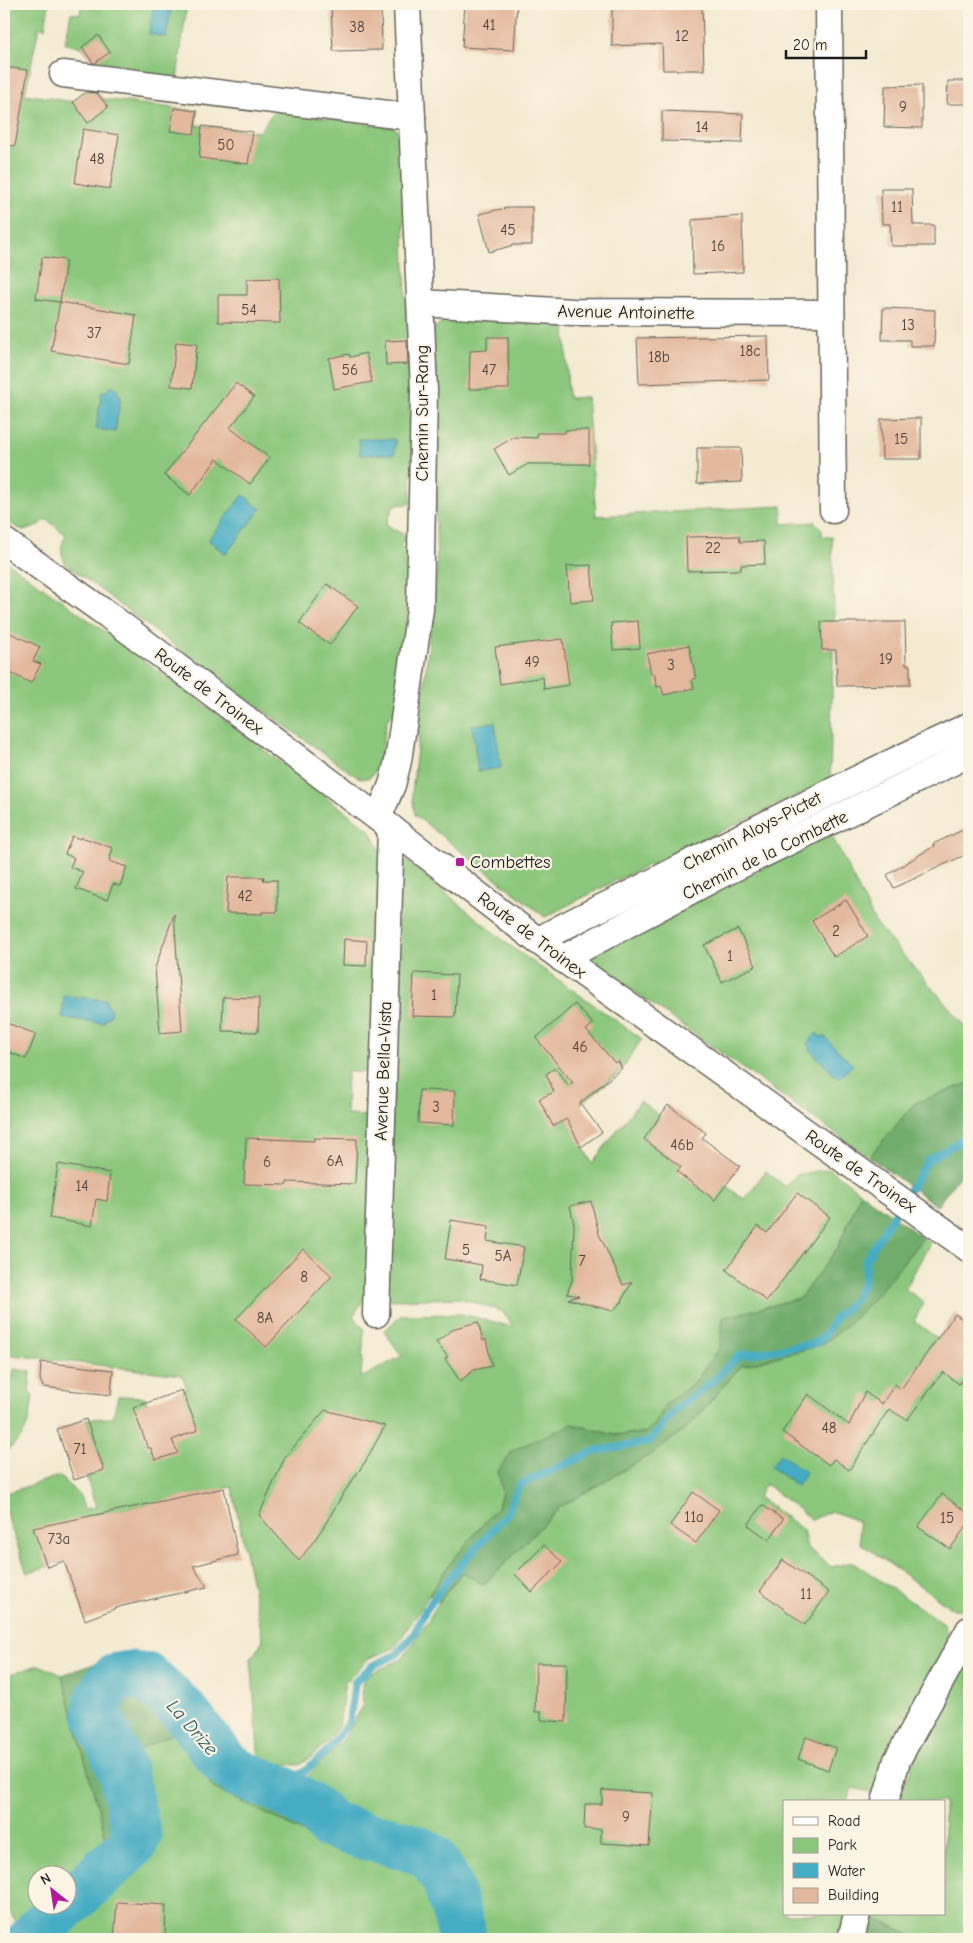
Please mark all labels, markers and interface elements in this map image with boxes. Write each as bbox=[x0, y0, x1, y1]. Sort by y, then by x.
house number: 41 bbox=[482, 16, 496, 34]
house number: 38 bbox=[349, 18, 365, 36]
house number: 12 bbox=[675, 27, 689, 45]
scale bar bbox=[786, 28, 866, 60]
text: 20 m bbox=[793, 36, 827, 54]
house number: 9 bbox=[899, 98, 907, 116]
house number: 14 bbox=[695, 118, 709, 136]
house number: 50 bbox=[217, 136, 235, 154]
house number: 48 bbox=[90, 150, 105, 168]
house number: 11 bbox=[891, 198, 903, 216]
house number: 45 bbox=[500, 221, 516, 239]
house number: 16 bbox=[711, 237, 725, 255]
house number: 54 bbox=[241, 301, 257, 319]
street label: Avenue Antoinette bbox=[557, 301, 695, 324]
house number: 13 bbox=[901, 316, 915, 334]
house number: 37 bbox=[87, 324, 101, 342]
house number: 18c bbox=[740, 342, 760, 360]
street label: Chemin Sur-Rang bbox=[412, 345, 433, 481]
house number: 18b bbox=[648, 348, 670, 366]
house number: 56 bbox=[342, 361, 358, 379]
house number: 47 bbox=[482, 361, 496, 379]
house number: 15 bbox=[894, 430, 908, 448]
house number: 22 bbox=[705, 539, 721, 557]
street label: Route de Troinex bbox=[150, 644, 268, 739]
house number: 19 bbox=[879, 650, 893, 668]
house number: 49 bbox=[524, 653, 540, 671]
house number: 3 bbox=[667, 656, 675, 674]
street label: Chemin Aloys-Pictet bbox=[679, 787, 826, 876]
street label: Chemin de la Combette bbox=[679, 806, 851, 905]
place label: Combettes bbox=[470, 852, 550, 873]
marker: Combettes bbox=[454, 856, 466, 868]
house number: 42 bbox=[237, 887, 253, 905]
street label: Route de Troinex bbox=[473, 888, 591, 983]
house number: 2 bbox=[832, 922, 840, 940]
house number: 1 bbox=[727, 947, 733, 965]
house number: 1 bbox=[431, 986, 437, 1004]
street label: Avenue Bella-Vista bbox=[371, 1001, 396, 1141]
house number: 46 bbox=[572, 1038, 588, 1056]
house number: 3 bbox=[432, 1098, 440, 1116]
street label: Route de Troinex bbox=[801, 1125, 921, 1218]
house number: 46b bbox=[670, 1136, 694, 1154]
house number: 6A bbox=[327, 1152, 344, 1170]
house number: 6 bbox=[263, 1153, 271, 1171]
house number: 14 bbox=[75, 1177, 89, 1195]
house number: 5 bbox=[462, 1241, 470, 1259]
house number: 5A bbox=[495, 1247, 512, 1265]
house number: 7 bbox=[578, 1252, 586, 1270]
house number: 8 bbox=[300, 1268, 308, 1286]
house number: 8A bbox=[257, 1309, 273, 1327]
house number: 48 bbox=[822, 1419, 837, 1437]
house number: 71 bbox=[73, 1440, 87, 1458]
house number: 11a bbox=[684, 1508, 704, 1526]
house number: 15 bbox=[940, 1509, 954, 1527]
house number: 73a bbox=[48, 1530, 70, 1548]
house number: 11 bbox=[800, 1585, 812, 1603]
water label: La Drize bbox=[162, 1695, 223, 1760]
legend bbox=[783, 1800, 946, 1916]
house number: 9 bbox=[622, 1808, 630, 1826]
text: Road bbox=[828, 1812, 860, 1830]
text: Park bbox=[828, 1836, 857, 1854]
text: Water bbox=[828, 1862, 865, 1880]
north arrow bbox=[28, 1866, 78, 1916]
text: N bbox=[38, 1870, 54, 1889]
text: Building bbox=[828, 1886, 879, 1904]

